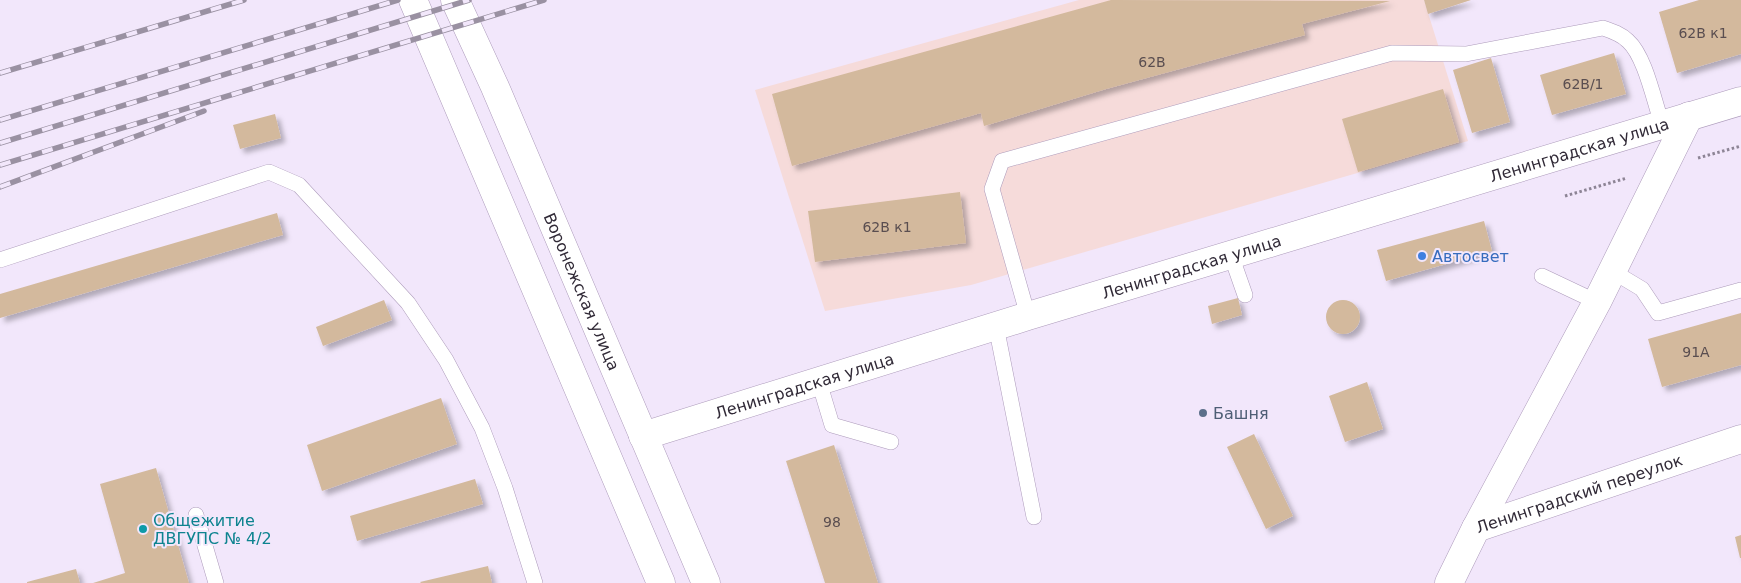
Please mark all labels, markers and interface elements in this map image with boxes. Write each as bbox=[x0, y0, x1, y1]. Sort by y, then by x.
house number: 62В к1 bbox=[1678, 25, 1728, 41]
house number: 62В bbox=[1138, 54, 1166, 70]
house number: 62В/1 bbox=[1562, 76, 1604, 92]
street label: Ленинградская улица bbox=[1487, 114, 1671, 186]
street label: Воронежская улица bbox=[540, 210, 623, 373]
house number: 62В к1 bbox=[862, 219, 912, 235]
street label: Ленинградская улица bbox=[1100, 231, 1284, 303]
place label: Автосвет bbox=[1432, 247, 1509, 266]
marker: Автосвет bbox=[1416, 250, 1428, 262]
house number: 91А bbox=[1682, 344, 1710, 360]
street label: Ленинградская улица bbox=[713, 349, 896, 423]
place label: Башня bbox=[1213, 404, 1269, 423]
marker: Башня bbox=[1197, 407, 1209, 419]
street label: Ленинградский переулок bbox=[1474, 450, 1685, 537]
place label: Общежитие ДВГУПС № 4/2 bbox=[153, 511, 272, 548]
house number: 98 bbox=[823, 514, 841, 530]
marker: Общежитие ДВГУПС № 4/2 bbox=[137, 523, 149, 535]

